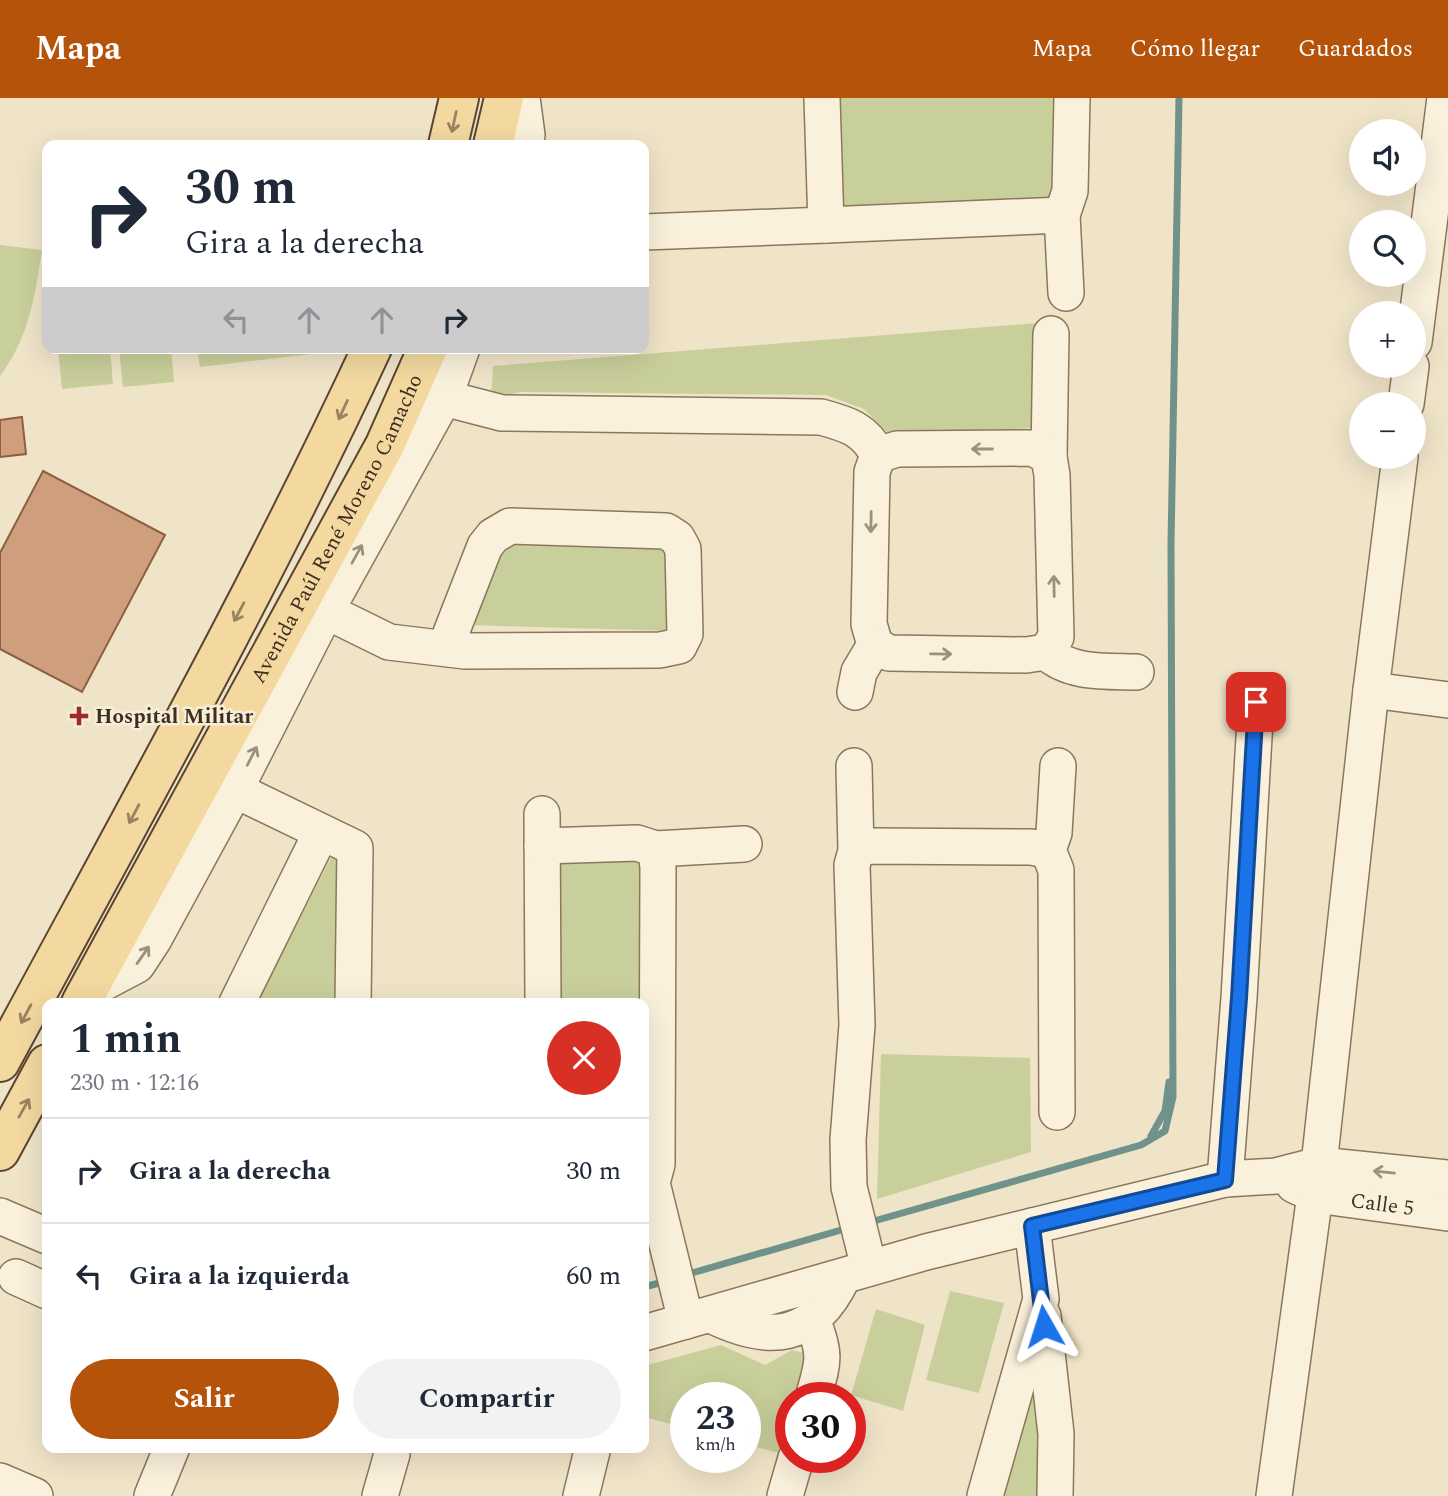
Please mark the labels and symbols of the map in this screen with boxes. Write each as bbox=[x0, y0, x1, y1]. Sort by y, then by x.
one-way arrow bbox=[447, 110, 461, 133]
street label: Avenida Paúl René Moreno Camacho bbox=[243, 369, 431, 690]
one-way arrow bbox=[336, 399, 349, 420]
one-way arrow bbox=[971, 442, 994, 456]
one-way arrow bbox=[864, 510, 878, 533]
one-way arrow bbox=[350, 545, 364, 565]
one-way arrow bbox=[1048, 575, 1061, 598]
one-way arrow bbox=[232, 602, 246, 622]
one-way arrow bbox=[929, 647, 952, 661]
pin bbox=[1226, 672, 1286, 732]
place label: Hospital Militar bbox=[95, 701, 253, 733]
marker: Hospital Militar bbox=[69, 706, 89, 726]
one-way arrow bbox=[246, 746, 260, 767]
one-way arrow bbox=[126, 803, 140, 824]
one-way arrow bbox=[136, 946, 150, 965]
one-way arrow bbox=[18, 1004, 32, 1024]
one-way arrow bbox=[17, 1098, 31, 1118]
one-way arrow bbox=[1373, 1165, 1396, 1178]
street label: Calle 5 bbox=[1348, 1185, 1416, 1225]
position arrow bbox=[1007, 1289, 1081, 1363]
speed limit sign: 30 bbox=[775, 1382, 866, 1473]

